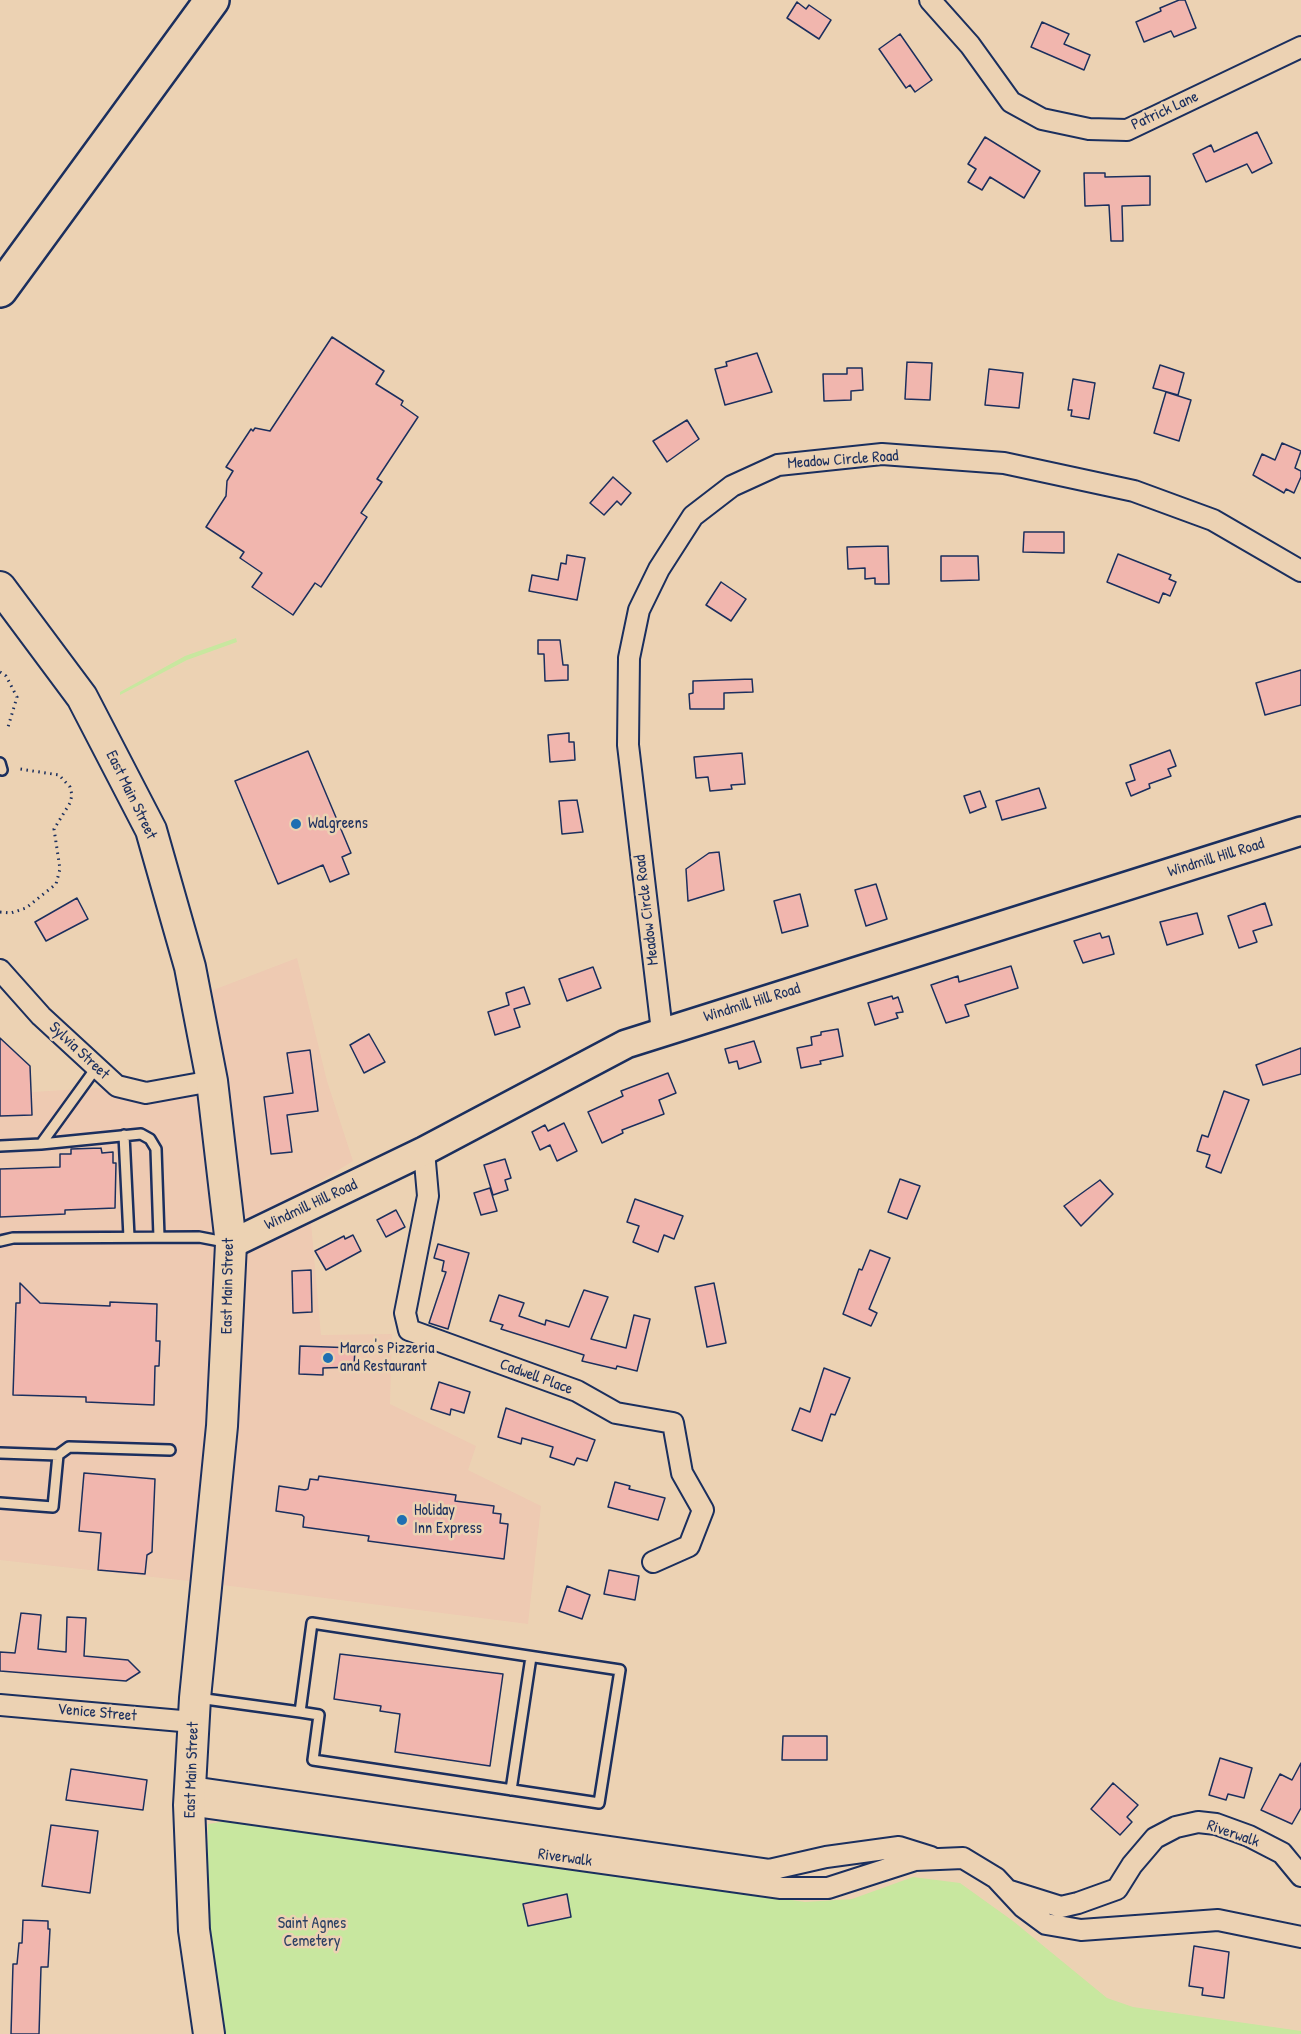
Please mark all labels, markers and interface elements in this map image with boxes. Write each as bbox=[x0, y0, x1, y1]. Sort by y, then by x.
street label: Patrick Lane bbox=[1129, 87, 1201, 135]
street label: Meadow Circle Road bbox=[787, 447, 899, 473]
street label: East Main Street bbox=[101, 748, 161, 842]
place label: Walgreens bbox=[308, 814, 368, 834]
marker: Walgreens bbox=[289, 817, 303, 831]
street label: Windmill Hill Road bbox=[1165, 834, 1267, 882]
street label: Meadow Circle Road bbox=[631, 854, 663, 966]
street label: Windmill Hill Road bbox=[701, 979, 803, 1027]
street label: Sylvia Street bbox=[45, 1018, 113, 1084]
street label: Windmill Hill Road bbox=[262, 1175, 360, 1235]
street label: East Main Street bbox=[218, 1238, 238, 1334]
place label: Marco's Pizzeria and Restaurant bbox=[340, 1339, 434, 1377]
marker: Marco's Pizzeria and Restaurant bbox=[321, 1351, 335, 1365]
street label: Cadwell Place bbox=[497, 1355, 575, 1399]
place label: Holiday Inn Express bbox=[414, 1501, 482, 1539]
marker: Holiday Inn Express bbox=[395, 1513, 409, 1527]
street label: Venice Street bbox=[56, 1700, 138, 1726]
street label: East Main Street bbox=[181, 1722, 203, 1818]
street label: Riverwalk bbox=[1204, 1816, 1262, 1852]
street label: Riverwalk bbox=[537, 1845, 593, 1871]
park label: Saint Agnes Cemetery bbox=[278, 1914, 346, 1952]

